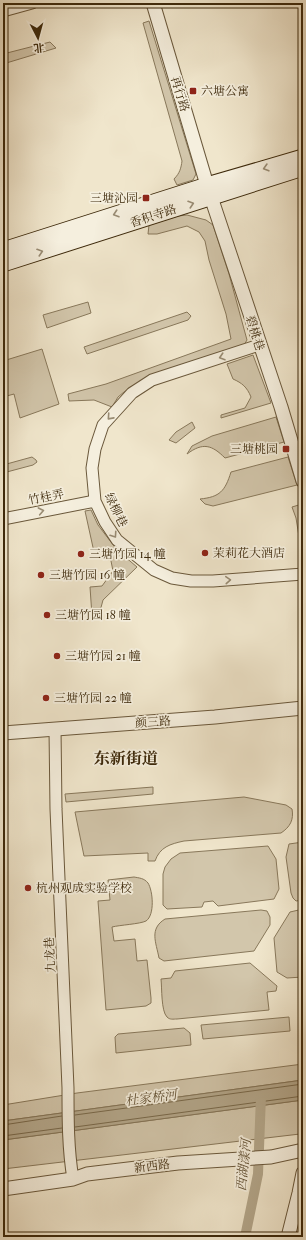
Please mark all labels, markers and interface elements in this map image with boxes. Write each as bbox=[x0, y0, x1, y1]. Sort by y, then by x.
north arrow bbox=[18, 18, 58, 58]
text: 北 bbox=[33, 40, 45, 54]
street label: 再行路 bbox=[168, 75, 192, 113]
place label: 六塘公寓 bbox=[201, 84, 249, 98]
marker: 六塘公寓 bbox=[188, 86, 198, 96]
one-way arrow bbox=[262, 163, 269, 171]
place label: 三塘沁园 bbox=[90, 191, 138, 205]
marker: 三塘沁园 bbox=[141, 193, 151, 203]
one-way arrow bbox=[187, 200, 194, 208]
street label: 香积寺路 bbox=[128, 202, 178, 230]
one-way arrow bbox=[113, 209, 120, 218]
one-way arrow bbox=[37, 248, 44, 257]
street label: 碧桃巷 bbox=[243, 314, 267, 352]
one-way arrow bbox=[219, 352, 226, 361]
one-way arrow bbox=[108, 412, 115, 419]
place label: 三塘桃园 bbox=[230, 442, 278, 456]
marker: 三塘桃园 bbox=[281, 444, 291, 454]
street label: 竹桂弄 bbox=[27, 487, 65, 507]
street label: 绿柳巷 bbox=[102, 491, 130, 529]
one-way arrow bbox=[38, 508, 44, 516]
one-way arrow bbox=[109, 531, 116, 538]
place label: 茉莉花大酒店 bbox=[213, 546, 285, 560]
place label: 三塘竹园 14 幢 bbox=[89, 547, 166, 561]
marker: 茉莉花大酒店 bbox=[200, 548, 210, 558]
marker: 三塘竹园 14 幢 bbox=[76, 549, 86, 559]
place label: 三塘竹园 16 幢 bbox=[49, 568, 125, 582]
marker: 三塘竹园 16 幢 bbox=[36, 570, 46, 580]
one-way arrow bbox=[225, 576, 231, 584]
place label: 三塘竹园 18 幢 bbox=[55, 608, 130, 622]
marker: 三塘竹园 18 幢 bbox=[42, 610, 52, 620]
place label: 三塘竹园 21 幢 bbox=[65, 649, 141, 663]
marker: 三塘竹园 21 幢 bbox=[52, 651, 62, 661]
place label: 三塘竹园 22 幢 bbox=[54, 691, 132, 705]
marker: 三塘竹园 22 幢 bbox=[41, 693, 51, 703]
street label: 颜三路 bbox=[135, 714, 171, 730]
district label: 东新街道 bbox=[94, 749, 158, 768]
place label: 杭州观成实验学校 bbox=[36, 881, 132, 895]
marker: 杭州观成实验学校 bbox=[23, 883, 33, 893]
street label: 九龙巷 bbox=[42, 937, 58, 973]
water label: 杜家桥河 bbox=[124, 1086, 180, 1109]
water label: 西湖漾河 bbox=[233, 1136, 254, 1192]
street label: 新西路 bbox=[133, 1157, 171, 1175]

